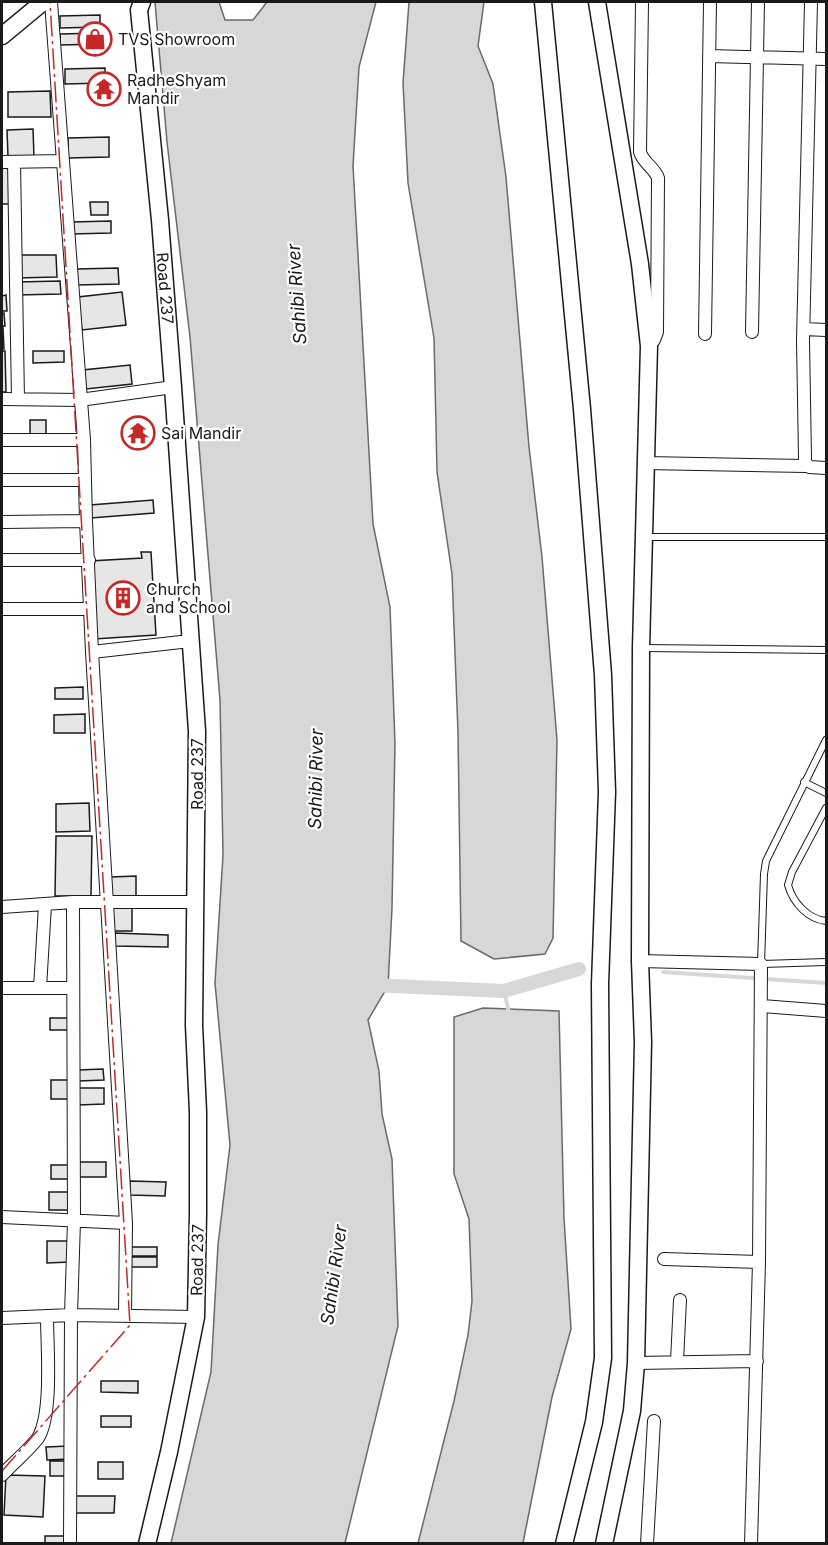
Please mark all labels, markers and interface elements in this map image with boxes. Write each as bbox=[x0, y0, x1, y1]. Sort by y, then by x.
shop icon: TVS Showroom bbox=[77, 21, 113, 57]
place label: TVS Showroom bbox=[118, 29, 235, 49]
place label: RadheShyam Mandir bbox=[127, 70, 226, 108]
temple icon: RadheShyam Mandir bbox=[86, 71, 122, 107]
water label: Sahibi River bbox=[282, 242, 310, 345]
street label: Road 237 bbox=[153, 252, 178, 325]
temple icon: Sai Mandir bbox=[120, 415, 156, 451]
place label: Sai Mandir bbox=[161, 423, 241, 443]
place label: Church and School bbox=[146, 579, 231, 617]
building icon: Church and School bbox=[105, 580, 141, 616]
water label: Sahibi River bbox=[304, 727, 327, 830]
street label: Road 237 bbox=[187, 738, 207, 810]
water label: Sahibi River bbox=[316, 1222, 351, 1326]
street label: Road 237 bbox=[186, 1224, 208, 1296]

